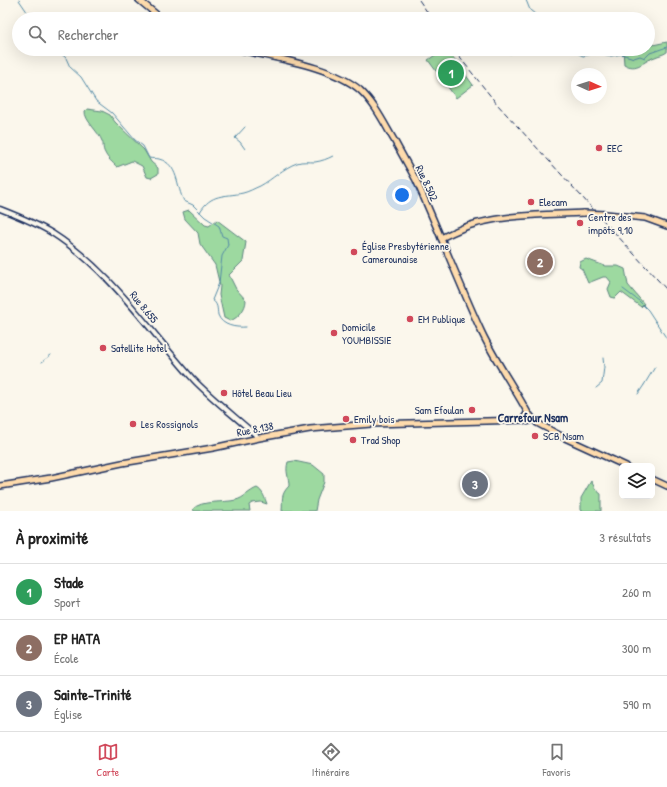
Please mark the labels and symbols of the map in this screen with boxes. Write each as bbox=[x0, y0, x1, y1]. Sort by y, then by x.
pin: 1 bbox=[438, 58, 464, 88]
north arrow bbox=[571, 68, 607, 104]
place label: EEC bbox=[607, 141, 623, 155]
marker: EEC bbox=[594, 143, 604, 153]
street label: Rue 8.502 bbox=[413, 163, 441, 203]
your location bbox=[392, 185, 412, 205]
place label: Elecam bbox=[539, 195, 568, 209]
marker: Elecam bbox=[526, 197, 536, 207]
place label: Centre des impôts 9,10 bbox=[588, 210, 633, 237]
marker: Centre des impôts 9,10 bbox=[575, 218, 585, 228]
place label: Église Presbytérienne Camerounaise bbox=[362, 239, 450, 266]
marker: Église Presbytérienne Camerounaise bbox=[349, 247, 359, 257]
pin: 2 bbox=[527, 247, 553, 277]
street label: Rue 8.655 bbox=[127, 288, 161, 326]
place label: EM Publique bbox=[418, 312, 466, 326]
marker: EM Publique bbox=[405, 314, 415, 324]
place label: Domicile YOUMBISSIE bbox=[342, 320, 391, 347]
marker: Domicile YOUMBISSIE bbox=[329, 328, 339, 338]
place label: Satellite Hotel bbox=[111, 341, 167, 355]
marker: Satellite Hotel bbox=[98, 343, 108, 353]
place label: Hôtel Beau Lieu bbox=[232, 386, 292, 400]
marker: Hôtel Beau Lieu bbox=[219, 388, 229, 398]
place label: Sam Efoulan bbox=[415, 403, 464, 417]
marker: Sam Efoulan bbox=[467, 405, 477, 415]
district label: Carrefour Nsam bbox=[498, 409, 568, 426]
place label: Emily bois bbox=[354, 412, 395, 426]
marker: Emily bois bbox=[341, 414, 351, 424]
place label: Les Rossignols bbox=[141, 417, 198, 431]
marker: Les Rossignols bbox=[128, 419, 138, 429]
street label: Rue 8.138 bbox=[235, 419, 275, 439]
place label: SCB Nsam bbox=[543, 429, 585, 443]
marker: SCB Nsam bbox=[530, 431, 540, 441]
place label: Trad Shop bbox=[361, 433, 401, 447]
marker: Trad Shop bbox=[348, 435, 358, 445]
pin: 3 bbox=[462, 469, 488, 499]

